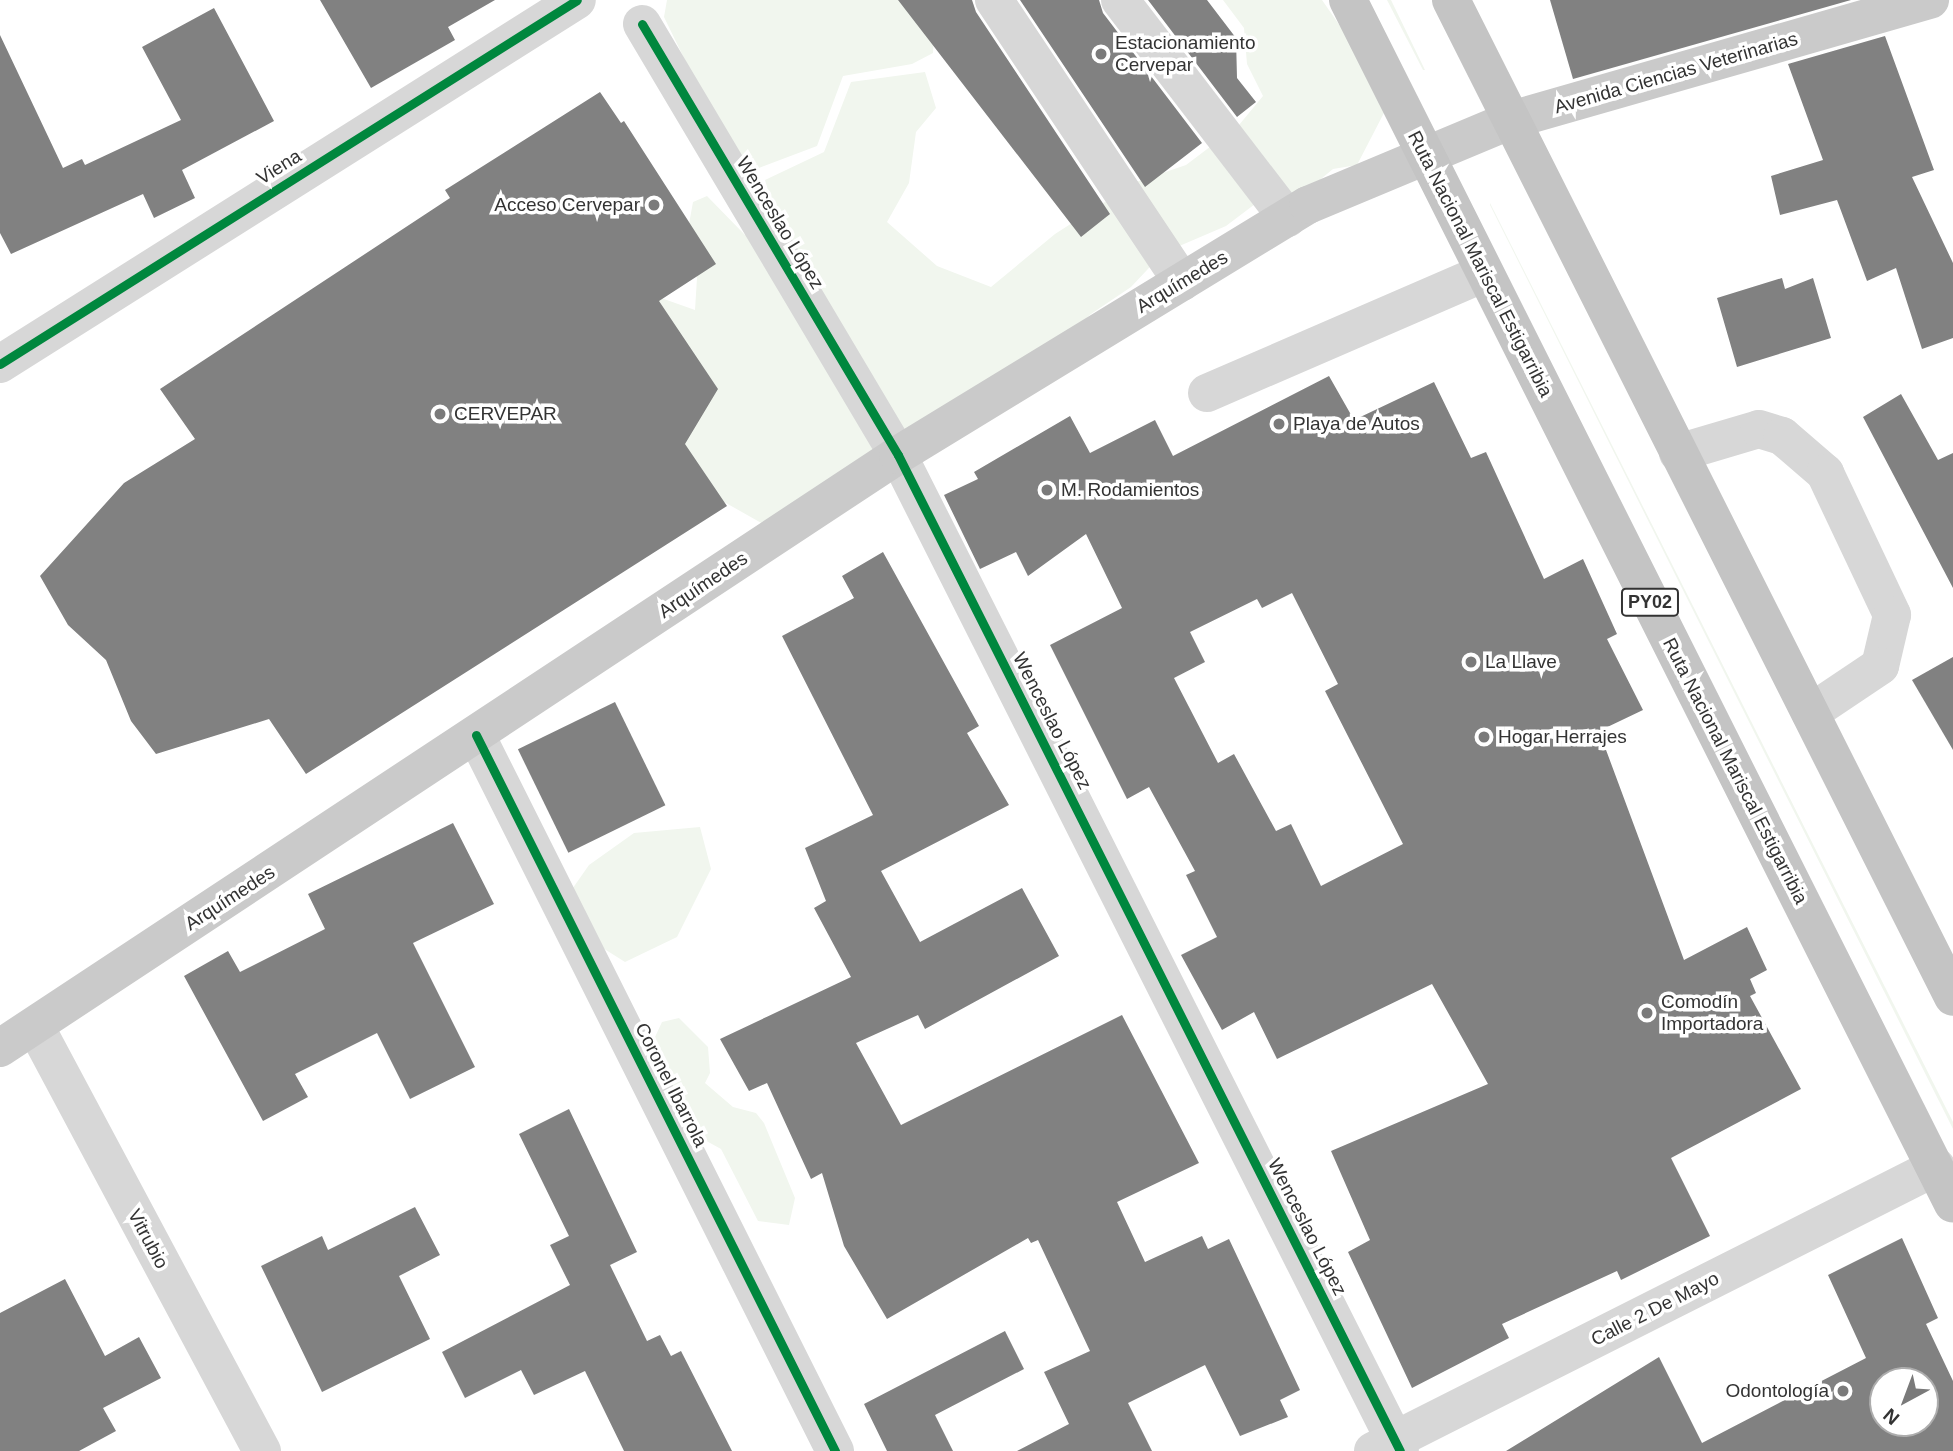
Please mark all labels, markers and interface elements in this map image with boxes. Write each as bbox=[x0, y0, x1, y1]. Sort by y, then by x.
street label: Avenida Ciencias Veterinarias bbox=[1552, 27, 1800, 119]
place label: Estacionamiento Cervepar bbox=[1115, 32, 1255, 76]
marker: Estacionamiento Cervepar bbox=[1093, 46, 1109, 62]
street label: Ruta Nacional Mariscal Estigarribia bbox=[1403, 127, 1557, 401]
street label: Viena bbox=[252, 145, 306, 189]
street label: Wenceslao López bbox=[731, 153, 829, 293]
place label: Acceso Cervepar bbox=[494, 194, 640, 216]
marker: Acceso Cervepar bbox=[646, 197, 662, 213]
street label: Arquímedes bbox=[1132, 246, 1232, 318]
place label: CERVEPAR bbox=[454, 403, 557, 425]
marker: CERVEPAR bbox=[432, 406, 448, 422]
place label: Playa de Autos bbox=[1293, 413, 1421, 435]
marker: Playa de Autos bbox=[1271, 416, 1287, 432]
place label: M. Rodamientos bbox=[1061, 479, 1199, 501]
marker: M. Rodamientos bbox=[1039, 482, 1055, 498]
street label: Arquímedes bbox=[654, 547, 752, 623]
road number: PY02 bbox=[1620, 588, 1680, 616]
street label: Ruta Nacional Mariscal Estigarribia bbox=[1658, 634, 1812, 908]
street label: Wenceslao López bbox=[1008, 649, 1096, 793]
place label: La Llave bbox=[1485, 651, 1557, 673]
marker: La Llave bbox=[1463, 654, 1479, 670]
place label: Hogar Herrajes bbox=[1498, 726, 1627, 748]
marker: Hogar Herrajes bbox=[1476, 729, 1492, 745]
street label: Arquímedes bbox=[181, 861, 279, 935]
place label: Comodín Importadora bbox=[1661, 991, 1763, 1035]
marker: Comodín Importadora bbox=[1639, 1005, 1655, 1021]
street label: Coronel Ibarrola bbox=[630, 1019, 712, 1151]
street label: Wenceslao López bbox=[1263, 1155, 1351, 1299]
street label: Vitrubio bbox=[123, 1205, 173, 1273]
street label: Calle 2 De Mayo bbox=[1587, 1267, 1723, 1351]
north arrow bbox=[1869, 1367, 1939, 1437]
place label: Odontología bbox=[1725, 1380, 1829, 1402]
marker: Odontología bbox=[1835, 1383, 1851, 1399]
text: N bbox=[1879, 1404, 1903, 1429]

